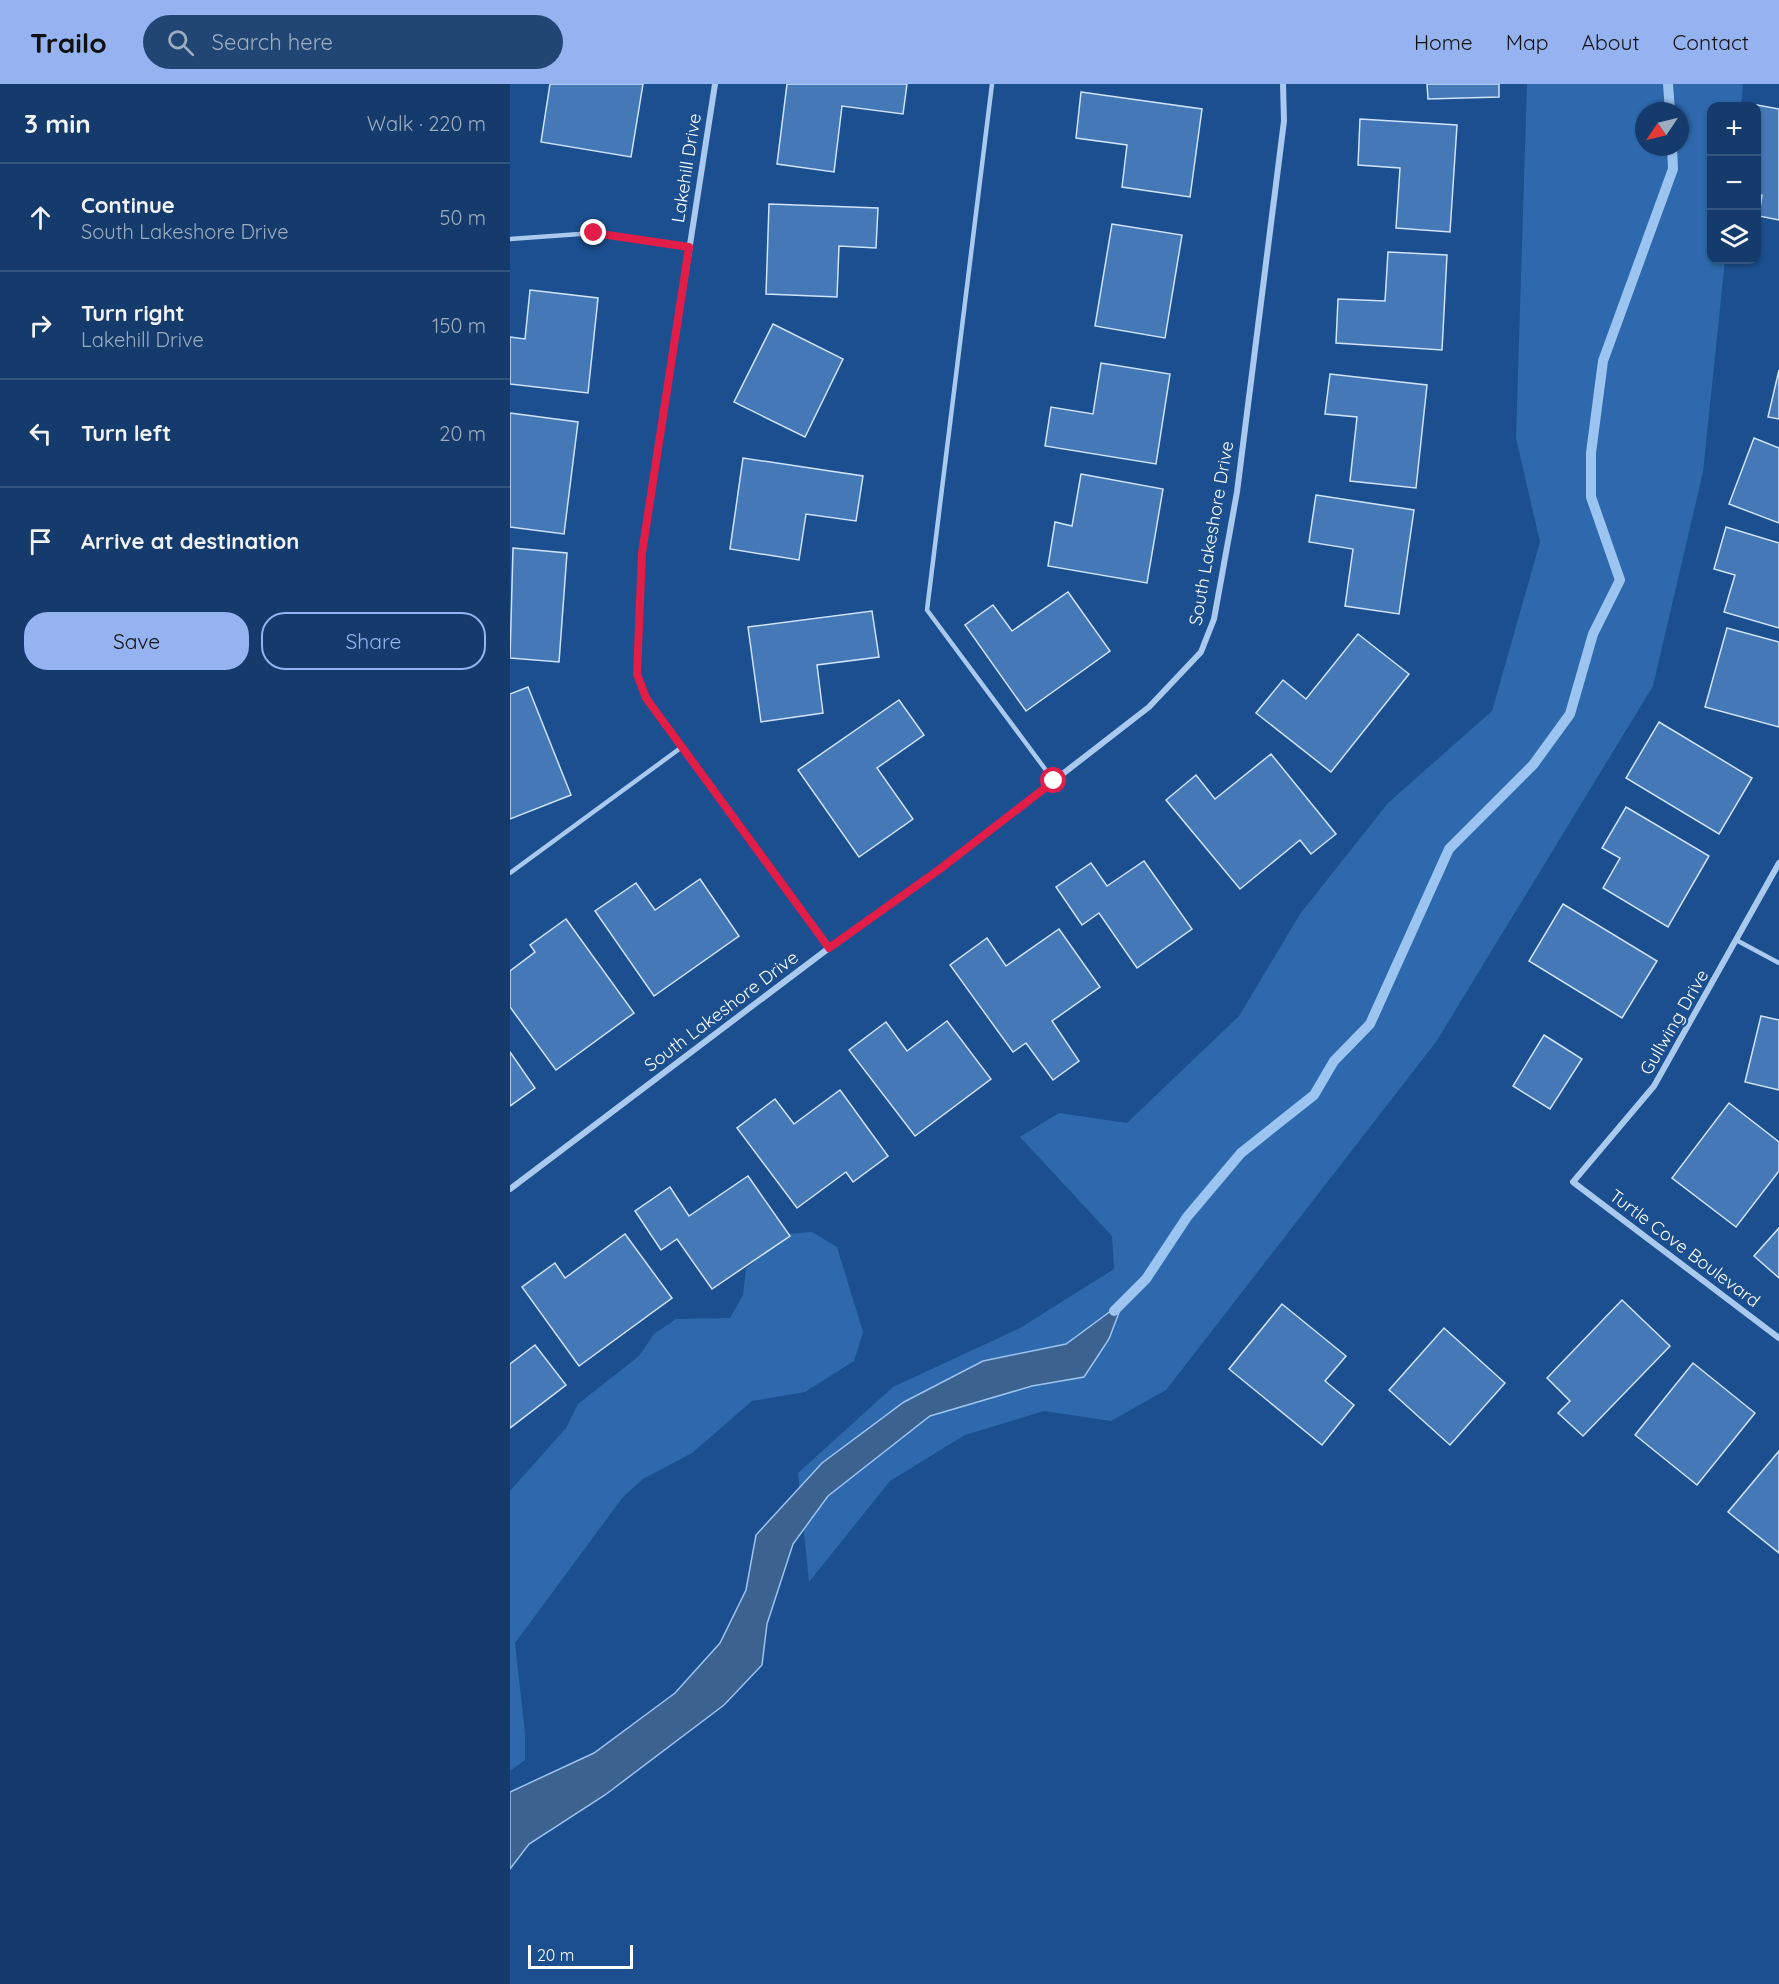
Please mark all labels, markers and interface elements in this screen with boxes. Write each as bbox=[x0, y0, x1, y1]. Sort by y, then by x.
search box bbox=[143, 15, 563, 69]
text: Trailo bbox=[30, 25, 107, 60]
icon: search bbox=[164, 26, 197, 59]
text: Search here bbox=[212, 28, 333, 56]
text: Home bbox=[1414, 29, 1473, 55]
text: Map bbox=[1506, 29, 1549, 55]
text: About bbox=[1582, 29, 1640, 55]
text: Contact bbox=[1673, 29, 1749, 55]
north arrow bbox=[1635, 102, 1689, 156]
map controls bbox=[1707, 102, 1761, 264]
button: + bbox=[1707, 102, 1761, 156]
text: 3 min bbox=[24, 107, 91, 140]
text: Walk · 220 m bbox=[367, 111, 486, 136]
street label: Lakehill Drive bbox=[666, 112, 706, 224]
button: − bbox=[1707, 156, 1761, 210]
text: Continue bbox=[81, 191, 175, 219]
icon: ahead bbox=[24, 201, 57, 234]
text: 50 m bbox=[440, 205, 486, 230]
button: layers bbox=[1707, 210, 1761, 264]
text: South Lakeshore Drive bbox=[81, 219, 289, 244]
route end bbox=[580, 219, 606, 245]
text: Turn right bbox=[81, 299, 185, 327]
icon: right bbox=[24, 309, 57, 342]
text: 150 m bbox=[432, 313, 486, 338]
text: Lakehill Drive bbox=[81, 327, 204, 352]
icon: left bbox=[24, 417, 57, 450]
text: Turn left bbox=[81, 419, 171, 447]
text: 20 m bbox=[439, 421, 486, 446]
street label: South Lakeshore Drive bbox=[1183, 439, 1239, 627]
icon: arrive bbox=[24, 525, 57, 558]
text: Arrive at destination bbox=[81, 527, 299, 555]
button: Save bbox=[24, 612, 249, 670]
button: Share bbox=[261, 612, 486, 670]
route start bbox=[1040, 767, 1066, 793]
street label: South Lakeshore Drive bbox=[639, 946, 803, 1076]
street label: Gullwing Drive bbox=[1635, 965, 1713, 1079]
street label: Turtle Cove Boulevard bbox=[1605, 1184, 1765, 1312]
scale bar bbox=[528, 1942, 633, 1970]
text: 20 m bbox=[537, 1945, 574, 1965]

